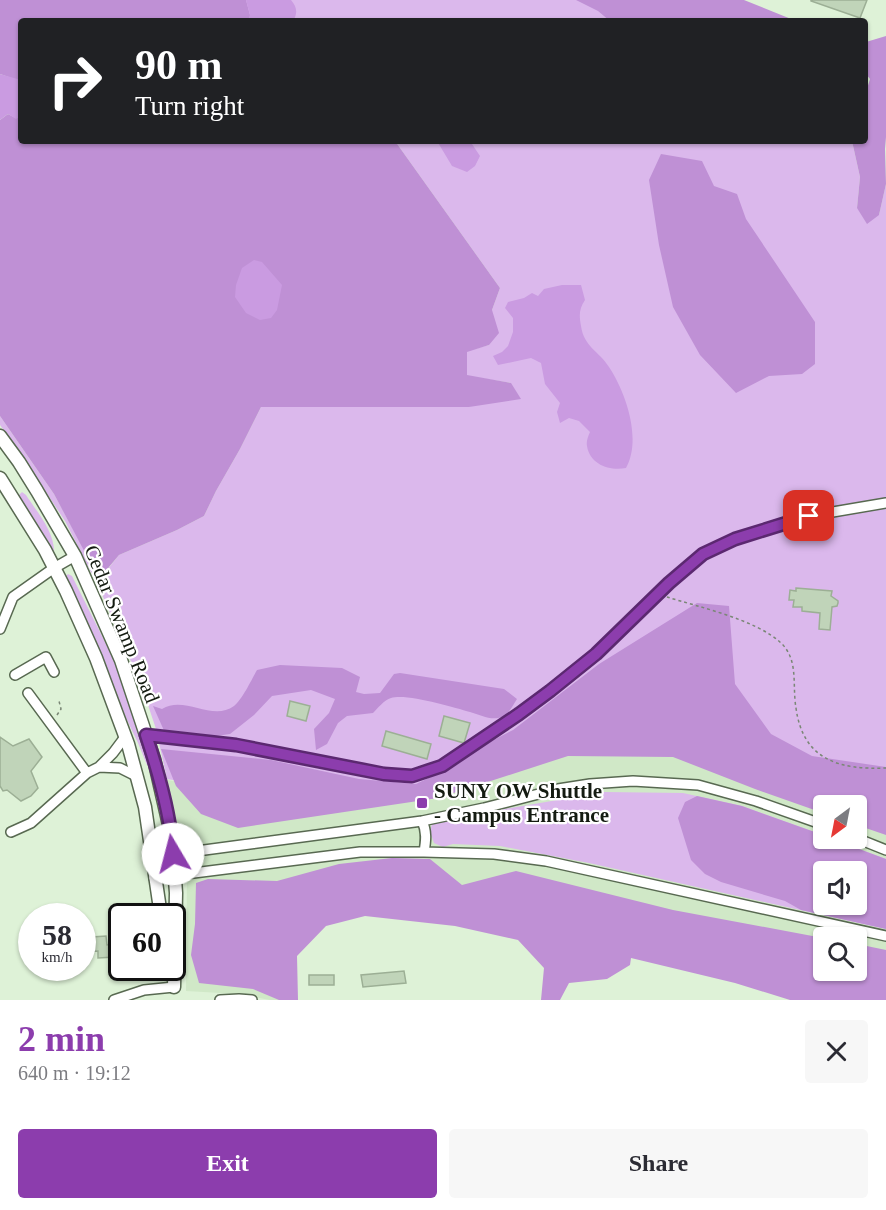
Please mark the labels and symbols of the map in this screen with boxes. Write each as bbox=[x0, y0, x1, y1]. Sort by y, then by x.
pin bbox=[783, 490, 834, 541]
street label: Cedar Swamp Road bbox=[79, 542, 165, 707]
place label: SUNY OW Shuttle - Campus Entrance bbox=[434, 779, 609, 827]
north arrow bbox=[813, 795, 867, 849]
marker: SUNY OW Shuttle - Campus Entrance bbox=[415, 796, 429, 810]
position arrow bbox=[141, 822, 205, 886]
speed limit sign: 60 bbox=[108, 903, 186, 981]

